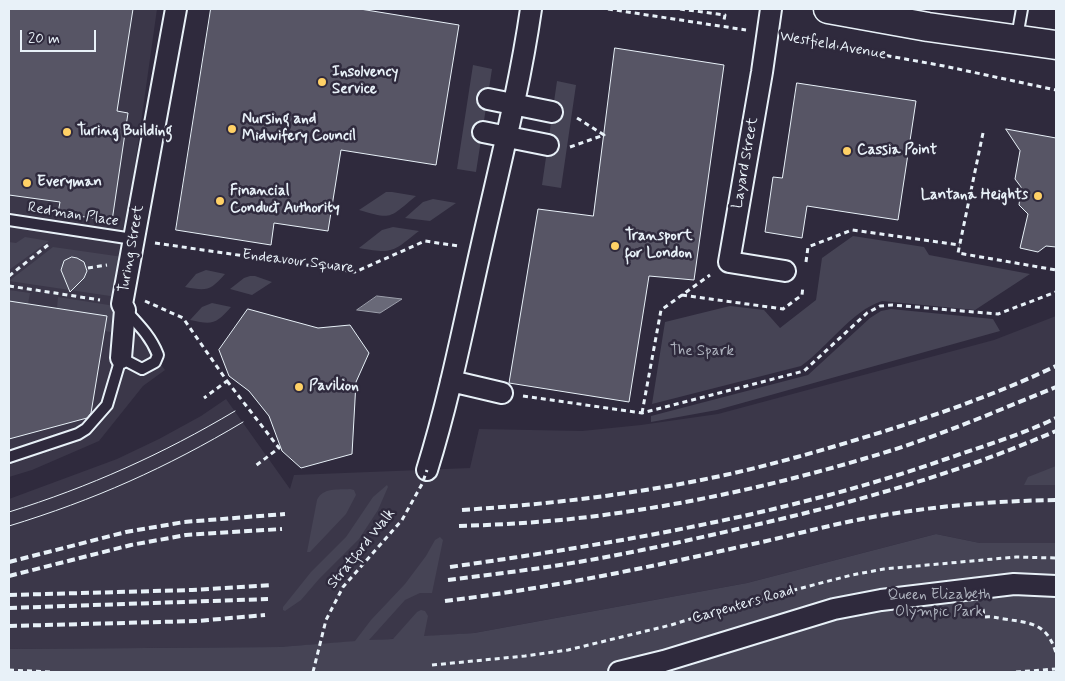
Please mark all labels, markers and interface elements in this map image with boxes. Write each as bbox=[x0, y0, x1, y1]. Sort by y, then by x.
scale bar bbox=[22, 20, 99, 52]
street label: Westfield Avenue bbox=[778, 28, 888, 64]
text: 20 m bbox=[28, 29, 60, 49]
place label: Insolvency Service bbox=[332, 64, 398, 99]
marker: Insolvency Service bbox=[316, 76, 328, 88]
place label: Nursing and Midwifery Council bbox=[242, 111, 356, 146]
street label: Layard Street bbox=[729, 116, 763, 210]
place label: Turing Building bbox=[77, 123, 172, 141]
marker: Nursing and Midwifery Council bbox=[226, 123, 238, 135]
marker: Turing Building bbox=[61, 126, 73, 138]
place label: Cassia Point bbox=[857, 142, 937, 160]
marker: Cassia Point bbox=[841, 145, 853, 157]
place label: Everyman bbox=[37, 174, 102, 192]
marker: Everyman bbox=[21, 177, 33, 189]
place label: Financial Conduct Authority bbox=[230, 183, 340, 218]
place label: Lantana Heights bbox=[921, 187, 1028, 205]
marker: Lantana Heights bbox=[1032, 190, 1044, 202]
marker: Financial Conduct Authority bbox=[214, 195, 226, 207]
street label: Redman Place bbox=[26, 199, 120, 231]
street label: Turing Street bbox=[115, 204, 149, 294]
place label: Transport for London bbox=[625, 228, 692, 263]
marker: Transport for London bbox=[609, 240, 621, 252]
street label: Endeavour Square bbox=[241, 246, 355, 278]
park label: The Spark bbox=[670, 343, 734, 361]
place label: Pavilion bbox=[309, 378, 359, 396]
marker: Pavilion bbox=[293, 381, 305, 393]
street label: Stratford Walk bbox=[324, 505, 400, 593]
street label: Carpenters Road bbox=[690, 582, 796, 628]
park label: Queen Elizabeth Olympic Park bbox=[887, 587, 991, 622]

